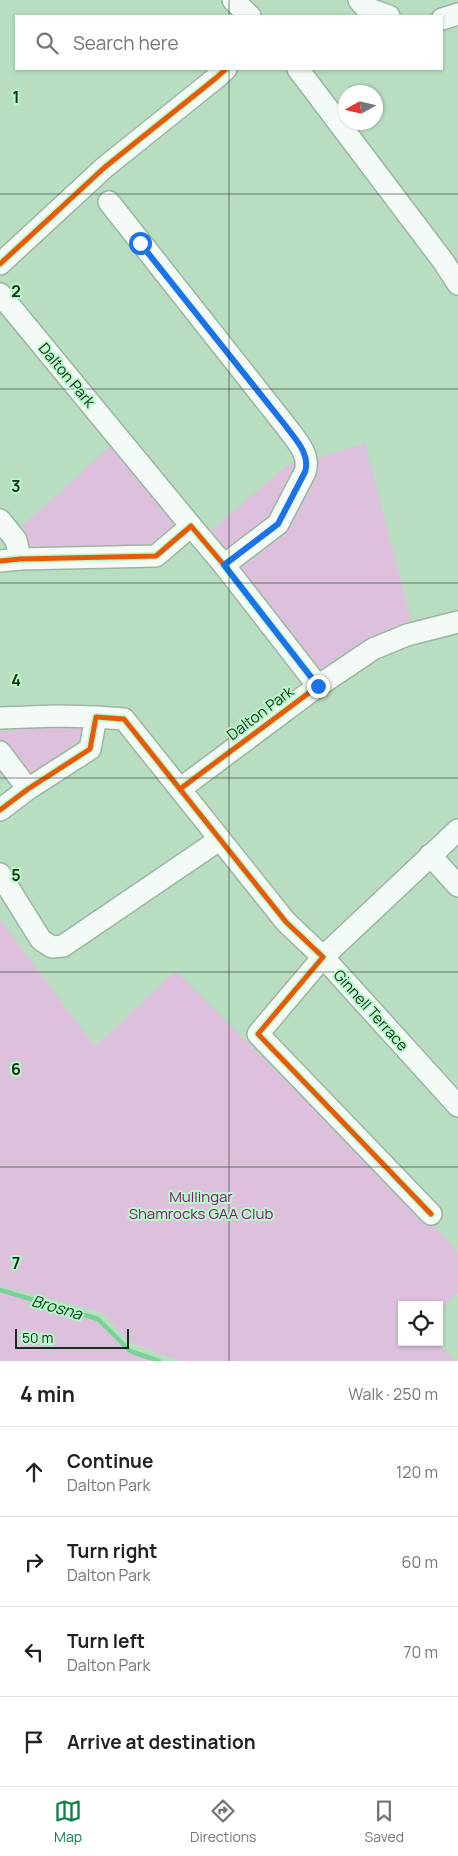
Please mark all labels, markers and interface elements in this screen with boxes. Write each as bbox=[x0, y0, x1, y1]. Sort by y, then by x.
search box bbox=[15, 15, 443, 70]
icon: search bbox=[33, 29, 61, 57]
text: Search here bbox=[73, 30, 179, 56]
north arrow bbox=[338, 85, 383, 130]
text: 1 bbox=[12, 86, 20, 108]
route start bbox=[129, 232, 152, 255]
text: 2 bbox=[11, 280, 21, 302]
street label: Dalton Park bbox=[34, 338, 101, 412]
text: 3 bbox=[11, 475, 21, 497]
text: 4 bbox=[11, 669, 21, 691]
route end bbox=[307, 675, 330, 698]
street label: Dalton Park bbox=[222, 681, 298, 745]
text: 5 bbox=[11, 864, 21, 886]
street label: Ginnell Terrace bbox=[329, 965, 413, 1055]
text: 6 bbox=[11, 1058, 21, 1080]
park label: Mullingar Shamrocks GAA Club bbox=[129, 1186, 273, 1224]
text: 7 bbox=[12, 1252, 20, 1274]
water label: Brosna bbox=[29, 1289, 86, 1325]
map controls bbox=[398, 1301, 443, 1346]
button: locate bbox=[398, 1301, 443, 1346]
scale bar bbox=[15, 1326, 129, 1349]
text: 50 m bbox=[22, 1328, 53, 1347]
text: 4 min bbox=[20, 1380, 75, 1408]
text: Walk · 250 m bbox=[348, 1383, 438, 1405]
text: Continue bbox=[67, 1448, 153, 1474]
icon: ahead bbox=[20, 1458, 48, 1486]
text: 120 m bbox=[396, 1461, 438, 1483]
text: Dalton Park bbox=[67, 1474, 151, 1496]
text: Turn right bbox=[67, 1538, 157, 1564]
icon: right bbox=[20, 1548, 48, 1576]
text: 60 m bbox=[402, 1551, 438, 1573]
text: Dalton Park bbox=[67, 1564, 151, 1586]
text: Turn left bbox=[67, 1628, 145, 1654]
icon: left bbox=[20, 1638, 48, 1666]
text: 70 m bbox=[403, 1641, 438, 1663]
text: Dalton Park bbox=[67, 1654, 151, 1676]
icon: arrive bbox=[20, 1728, 48, 1756]
text: Arrive at destination bbox=[67, 1729, 256, 1755]
tab: Map bbox=[54, 1797, 82, 1846]
tab: Directions bbox=[190, 1797, 256, 1846]
tab: Saved bbox=[365, 1797, 404, 1846]

